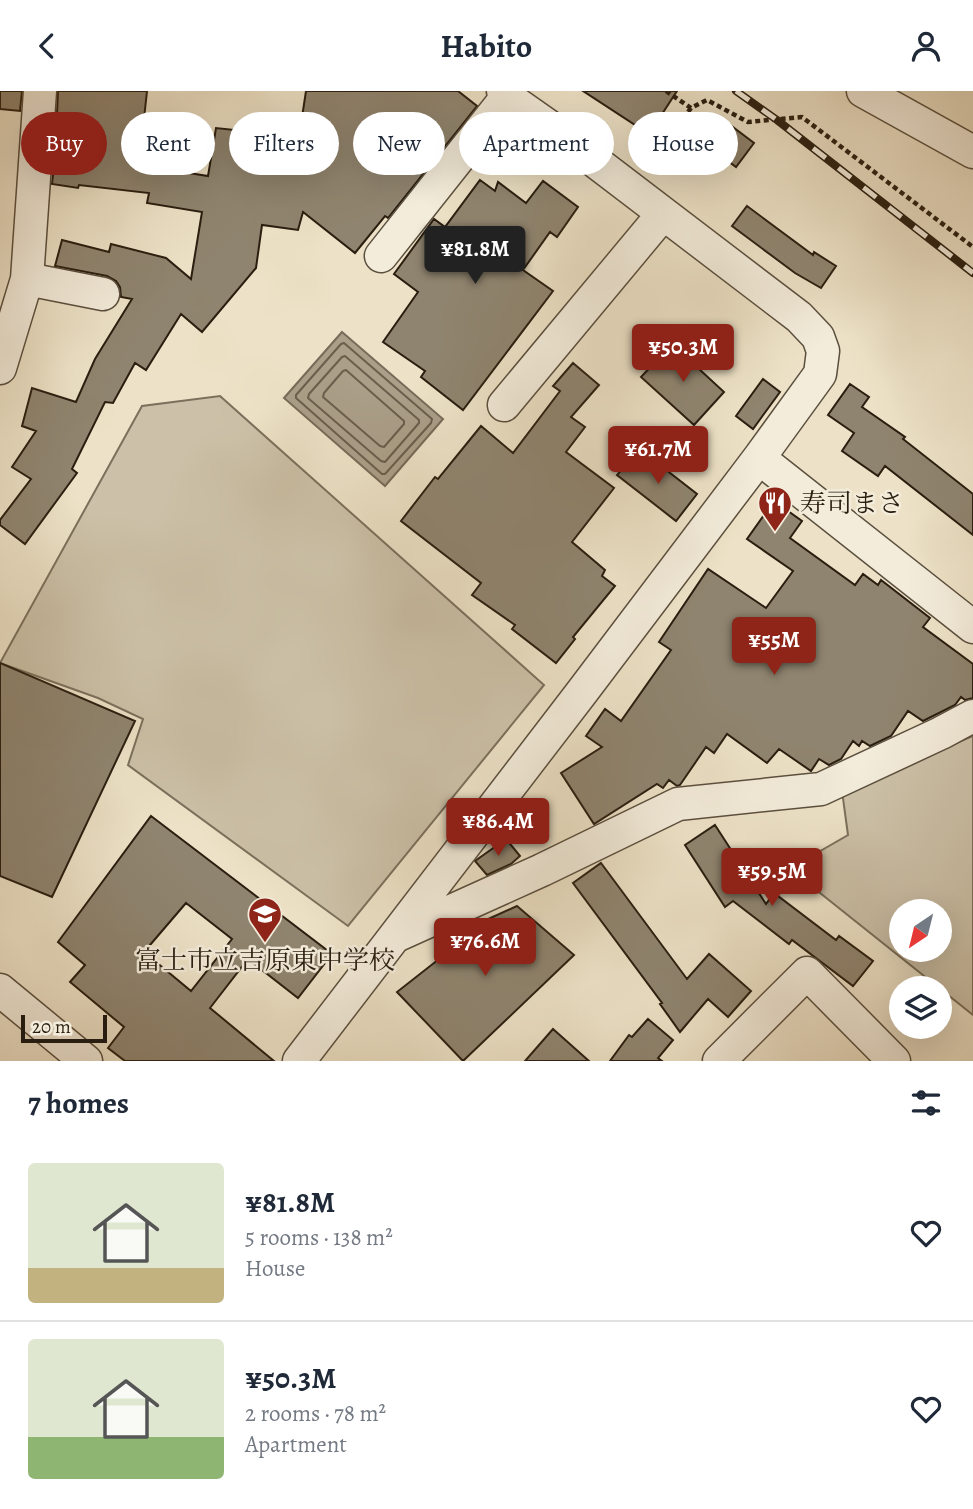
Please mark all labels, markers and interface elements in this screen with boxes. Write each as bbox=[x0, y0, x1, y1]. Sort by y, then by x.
text: Habito bbox=[441, 24, 532, 68]
icon: back bbox=[28, 27, 66, 65]
icon: person bbox=[907, 27, 945, 65]
chip: Buy bbox=[21, 112, 107, 175]
chip: Rent bbox=[121, 112, 215, 175]
chip: Filters bbox=[229, 112, 339, 175]
chip: New bbox=[353, 112, 445, 175]
chip: Apartment bbox=[459, 112, 614, 175]
chip: House bbox=[628, 112, 738, 175]
pin: ¥81.8M bbox=[418, 227, 532, 286]
text: ¥81.8M bbox=[440, 233, 510, 264]
pin: ¥50.3M bbox=[626, 324, 740, 384]
text: ¥50.3M bbox=[648, 331, 718, 362]
pin: ¥61.7M bbox=[601, 427, 715, 486]
text: ¥61.7M bbox=[624, 433, 692, 464]
restaurant icon: 寿司まさ bbox=[756, 484, 794, 533]
place label: 寿司まさ bbox=[800, 486, 904, 521]
pin: ¥55M bbox=[733, 617, 815, 677]
text: ¥55M bbox=[748, 624, 800, 655]
pin: ¥86.4M bbox=[441, 799, 555, 858]
text: ¥86.4M bbox=[462, 805, 534, 836]
pin: ¥59.5M bbox=[715, 849, 829, 908]
text: ¥59.5M bbox=[737, 855, 807, 886]
school or university icon: 富士市立吉原東中学校 bbox=[246, 895, 284, 944]
north arrow bbox=[889, 899, 952, 963]
map controls bbox=[889, 899, 952, 1039]
pin: ¥76.6M bbox=[428, 919, 542, 978]
text: ¥76.6M bbox=[450, 925, 520, 956]
place label: 富士市立吉原東中学校 bbox=[135, 943, 395, 978]
button: layers bbox=[889, 976, 952, 1039]
scale bar bbox=[21, 1012, 107, 1044]
text: 20 m bbox=[32, 1014, 71, 1040]
text: 7 homes bbox=[28, 1083, 129, 1123]
icon: filters bbox=[907, 1084, 945, 1122]
text: ¥81.8M bbox=[245, 1182, 335, 1222]
icon: home bbox=[84, 1191, 168, 1275]
icon: heart bbox=[907, 1214, 945, 1252]
text: 5 rooms · 138 m² bbox=[245, 1222, 393, 1253]
text: House bbox=[245, 1253, 305, 1284]
text: ¥50.3M bbox=[245, 1358, 337, 1398]
icon: home bbox=[84, 1367, 168, 1451]
icon: heart bbox=[907, 1390, 945, 1428]
text: 2 rooms · 78 m² bbox=[245, 1398, 386, 1429]
text: Apartment bbox=[245, 1429, 347, 1460]

